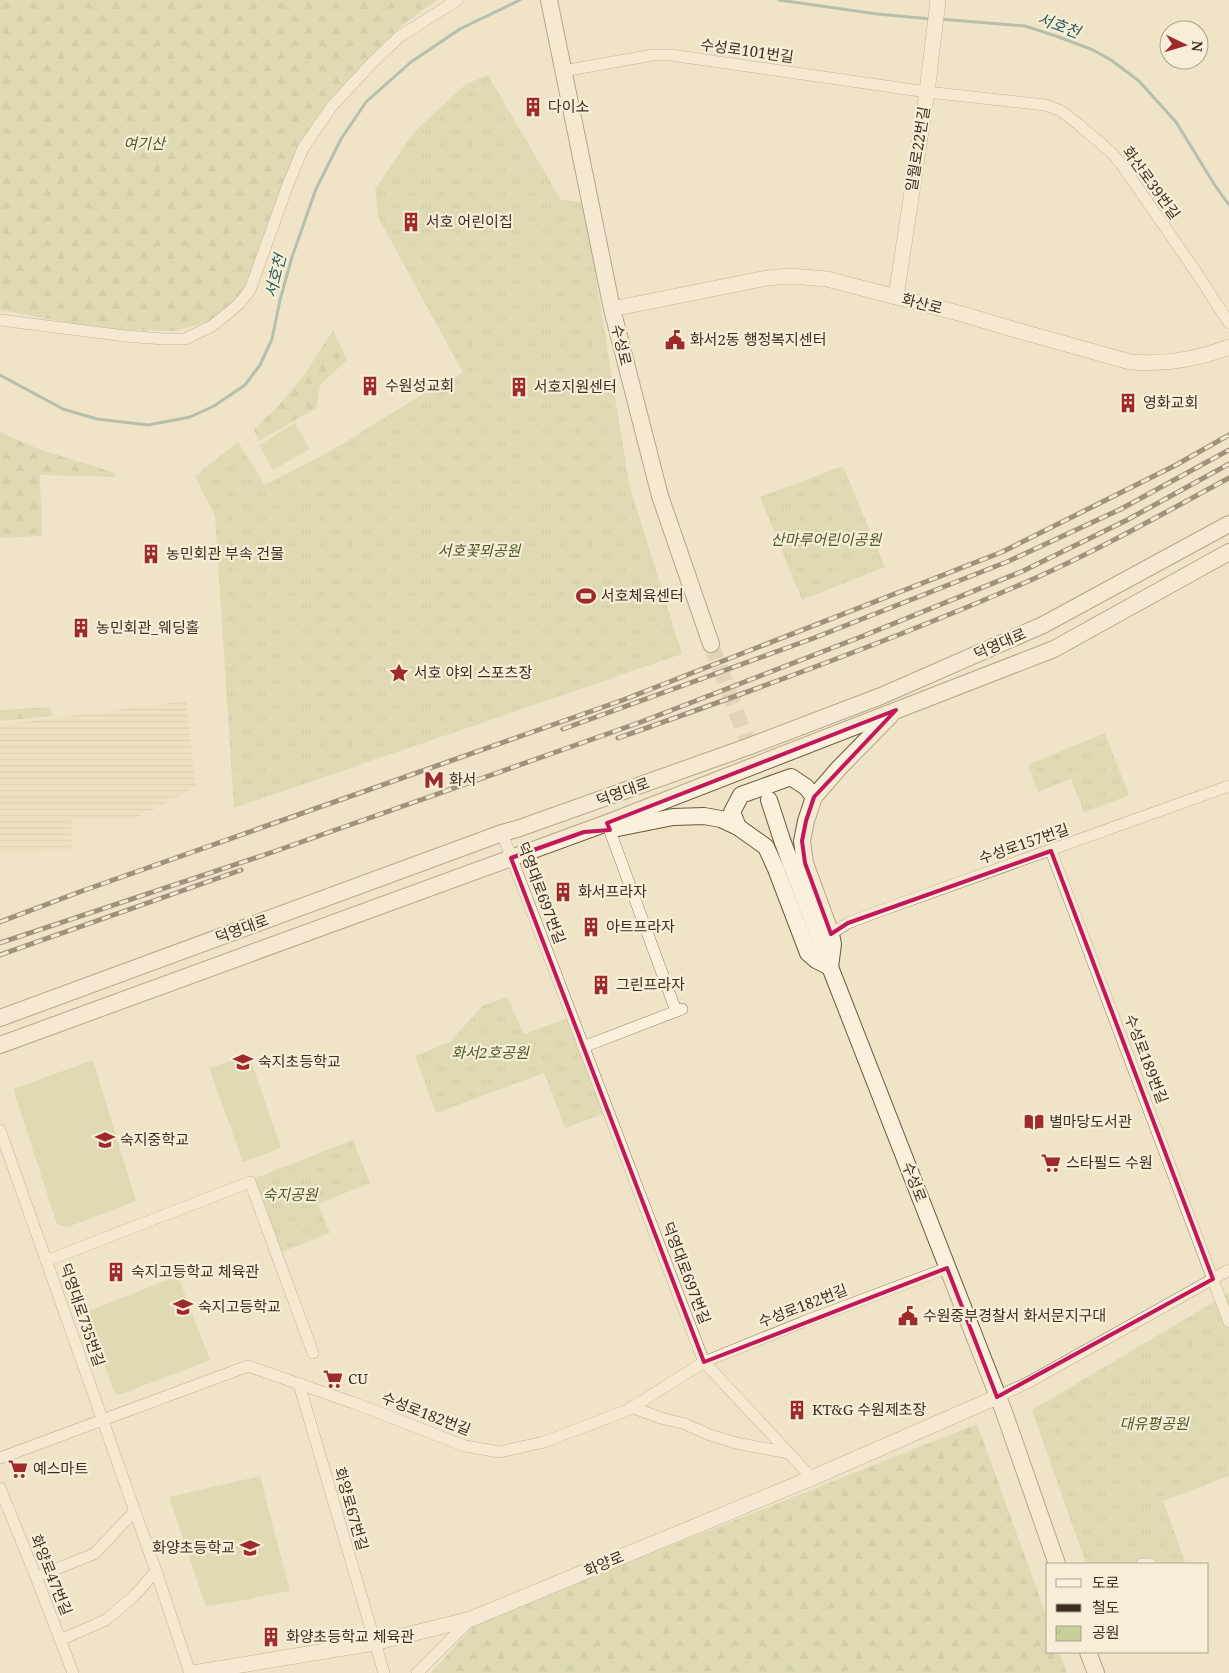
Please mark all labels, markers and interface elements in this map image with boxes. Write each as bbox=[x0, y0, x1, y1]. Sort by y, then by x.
water label: 서호천 bbox=[1034, 7, 1086, 44]
north arrow bbox=[1159, 20, 1209, 70]
street label: 수성로101번길 bbox=[699, 34, 795, 66]
text: N bbox=[1188, 40, 1207, 53]
building icon: 다이소 bbox=[522, 96, 544, 118]
place label: 다이소 bbox=[548, 96, 590, 116]
street label: 일월로22번길 bbox=[900, 105, 934, 193]
park label: 여기산 bbox=[123, 133, 167, 153]
street label: 화산로39번길 bbox=[1119, 142, 1185, 223]
building icon: 서호 어린이집 bbox=[400, 211, 422, 233]
place label: 서호 어린이집 bbox=[426, 211, 513, 231]
water label: 서호천 bbox=[259, 250, 292, 300]
street label: 화산로 bbox=[900, 288, 945, 318]
street label: 수성로 bbox=[607, 322, 637, 367]
public building icon: 화서2동 행정복지센터 bbox=[664, 329, 686, 351]
place label: 화서2동 행정복지센터 bbox=[690, 329, 827, 349]
building icon: 수원성교회 bbox=[359, 375, 381, 397]
place label: 수원성교회 bbox=[385, 375, 454, 395]
building icon: 서호지원센터 bbox=[508, 376, 530, 398]
place label: 서호지원센터 bbox=[534, 376, 617, 396]
building icon: 영화교회 bbox=[1117, 392, 1139, 414]
place label: 영화교회 bbox=[1143, 392, 1198, 412]
park label: 산마루어린이공원 bbox=[771, 529, 882, 549]
park label: 서호꽃뫼공원 bbox=[438, 540, 522, 560]
building icon: 농민회관 부속 건물 bbox=[140, 543, 162, 565]
place label: 농민회관 부속 건물 bbox=[166, 543, 284, 563]
sports icon: 서호체육센터 bbox=[575, 585, 597, 607]
place label: 서호체육센터 bbox=[601, 585, 684, 605]
building icon: 농민회관_웨딩홀 bbox=[70, 617, 92, 639]
place label: 농민회관_웨딩홀 bbox=[96, 617, 200, 637]
street label: 덕영대로 bbox=[970, 623, 1029, 663]
place icon: 서호 야외 스포츠장 bbox=[388, 662, 410, 684]
place label: 서호 야외 스포츠장 bbox=[414, 662, 532, 682]
metro station icon: 화서 bbox=[423, 769, 445, 791]
place label: 화서 bbox=[449, 769, 477, 789]
street label: 덕영대로 bbox=[593, 772, 652, 810]
street label: 수성로157번길 bbox=[976, 818, 1071, 868]
street label: 덕영대로697번길 bbox=[513, 839, 571, 947]
building icon: 화서프라자 bbox=[552, 881, 574, 903]
place label: 화서프라자 bbox=[578, 881, 647, 901]
street label: 덕영대로 bbox=[212, 909, 271, 947]
building icon: 아트프라자 bbox=[580, 916, 602, 938]
place label: 아트프라자 bbox=[606, 916, 675, 936]
building icon: 그린프라자 bbox=[590, 974, 612, 996]
place label: 그린프라자 bbox=[616, 974, 685, 994]
street label: 수성로189번길 bbox=[1121, 1011, 1173, 1106]
park label: 화서2호공원 bbox=[451, 1042, 530, 1062]
school or university icon: 숙지초등학교 bbox=[232, 1051, 254, 1073]
place label: 숙지초등학교 bbox=[258, 1051, 341, 1071]
library icon: 별마당도서관 bbox=[1023, 1111, 1045, 1133]
place label: 별마당도서관 bbox=[1049, 1111, 1132, 1131]
school or university icon: 숙지중학교 bbox=[94, 1129, 116, 1151]
place label: 숙지중학교 bbox=[120, 1129, 189, 1149]
supermarket icon: 스타필드 수원 bbox=[1040, 1152, 1062, 1174]
place label: 스타필드 수원 bbox=[1066, 1152, 1153, 1172]
street label: 수성로 bbox=[898, 1159, 932, 1205]
park label: 숙지공원 bbox=[262, 1184, 319, 1204]
street label: 덕영대로697번길 bbox=[658, 1219, 716, 1327]
street label: 덕영대로735번길 bbox=[56, 1260, 110, 1369]
building icon: 숙지고등학교 체육관 bbox=[105, 1261, 127, 1283]
place label: 숙지고등학교 체육관 bbox=[131, 1261, 259, 1281]
street label: 수성로182번길 bbox=[755, 1279, 850, 1331]
school or university icon: 숙지고등학교 bbox=[172, 1296, 194, 1318]
place label: 숙지고등학교 bbox=[198, 1296, 281, 1316]
public building icon: 수원중부경찰서 화서문지구대 bbox=[897, 1305, 919, 1327]
place label: 수원중부경찰서 화서문지구대 bbox=[923, 1305, 1106, 1325]
supermarket icon: CU bbox=[322, 1368, 344, 1390]
place label: CU bbox=[348, 1368, 368, 1388]
street label: 수성로182번길 bbox=[379, 1387, 474, 1439]
building icon: KT&G 수원제초장 bbox=[786, 1399, 808, 1421]
place label: KT&G 수원제초장 bbox=[812, 1399, 926, 1419]
park label: 대유평공원 bbox=[1119, 1413, 1190, 1433]
supermarket icon: 예스마트 bbox=[7, 1458, 29, 1480]
place label: 예스마트 bbox=[33, 1458, 88, 1478]
street label: 화양로67번길 bbox=[331, 1465, 373, 1553]
street label: 화양로47번길 bbox=[27, 1531, 77, 1618]
place label: 화양초등학교 bbox=[152, 1537, 235, 1557]
school or university icon: 화양초등학교 bbox=[239, 1537, 261, 1559]
street label: 화양로 bbox=[581, 1546, 627, 1580]
legend bbox=[1046, 1563, 1209, 1653]
text: 도로 bbox=[1092, 1572, 1120, 1592]
text: 철도 bbox=[1092, 1597, 1120, 1617]
text: 공원 bbox=[1092, 1622, 1120, 1642]
building icon: 화양초등학교 체육관 bbox=[260, 1626, 282, 1648]
place label: 화양초등학교 체육관 bbox=[286, 1626, 414, 1646]

